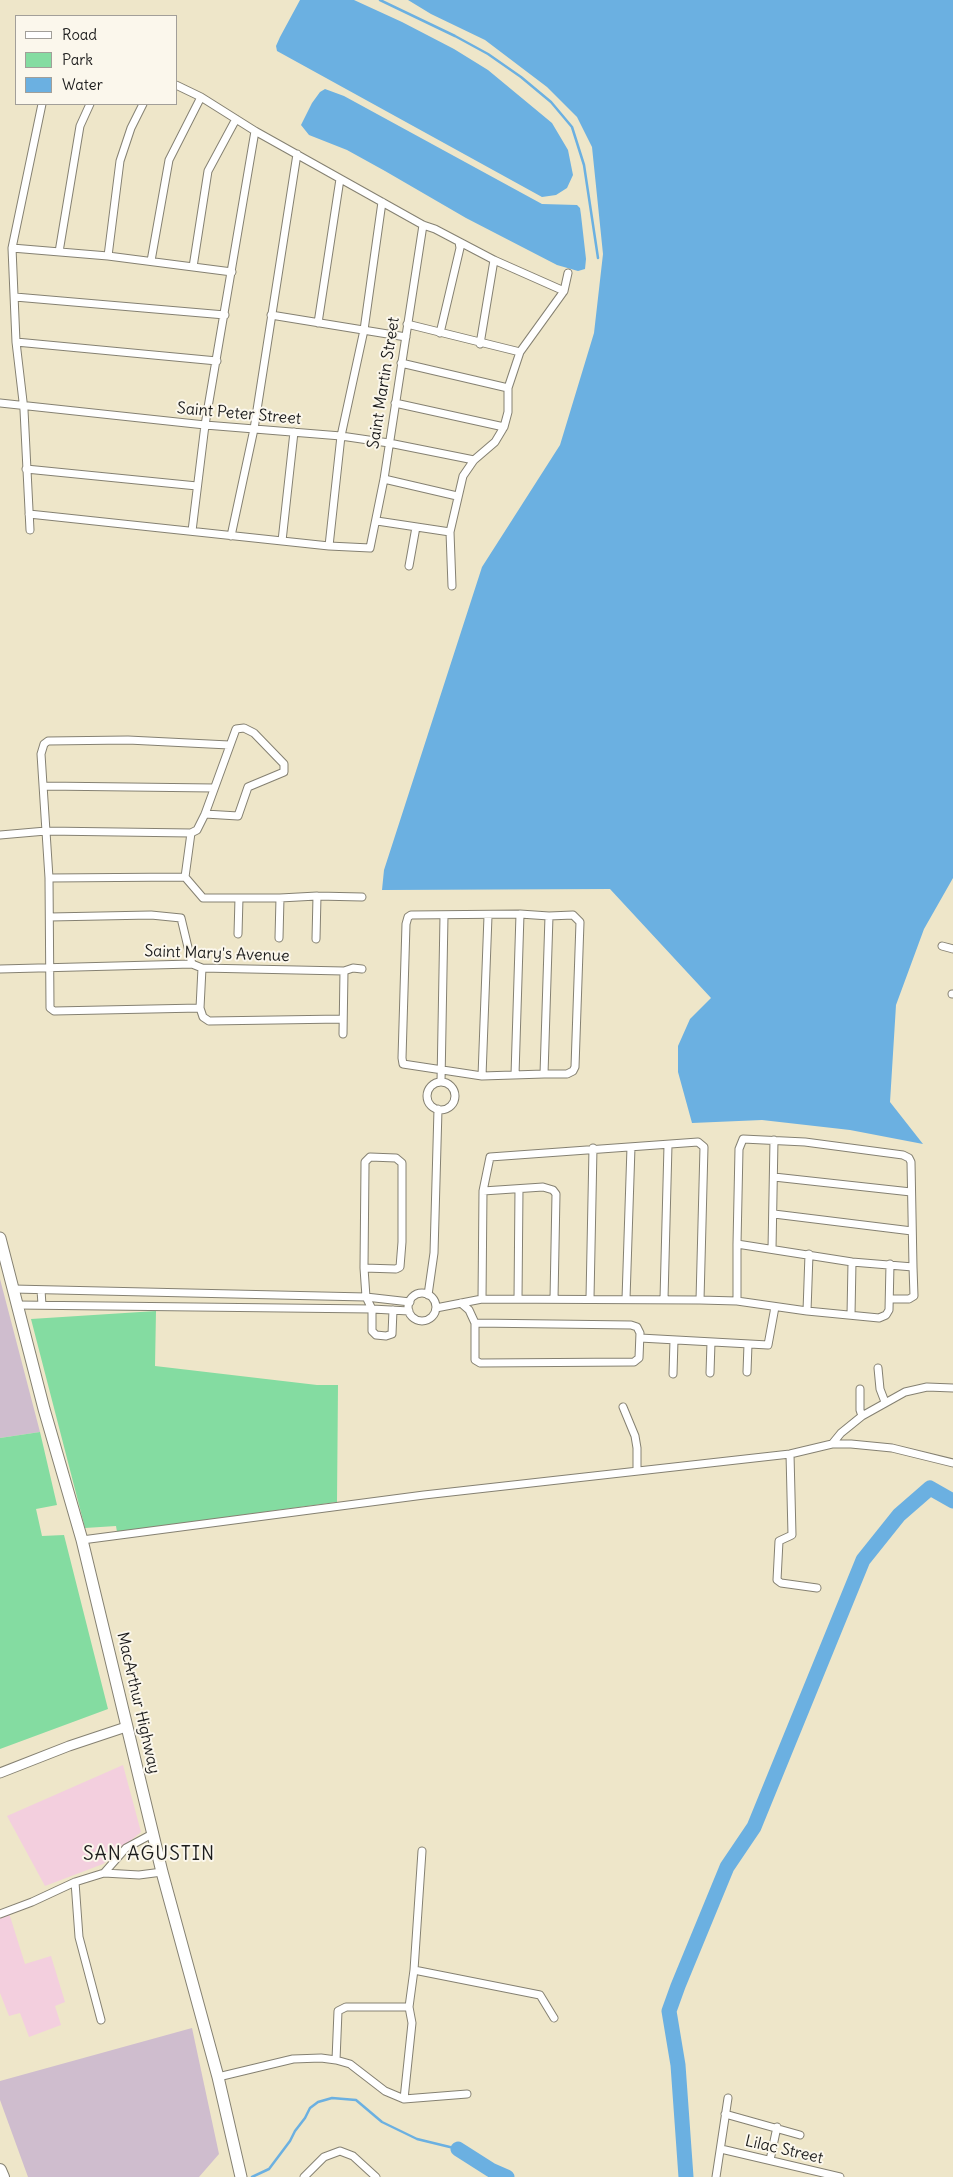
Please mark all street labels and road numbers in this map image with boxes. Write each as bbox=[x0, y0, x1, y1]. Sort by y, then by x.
street label: Saint Martin Street bbox=[364, 316, 404, 450]
street label: Saint Peter Street bbox=[176, 399, 302, 429]
street label: Saint Mary's Avenue bbox=[144, 942, 290, 966]
street label: MacArthur Highway bbox=[112, 1630, 164, 1776]
street label: Lilac Street bbox=[743, 2132, 825, 2168]

